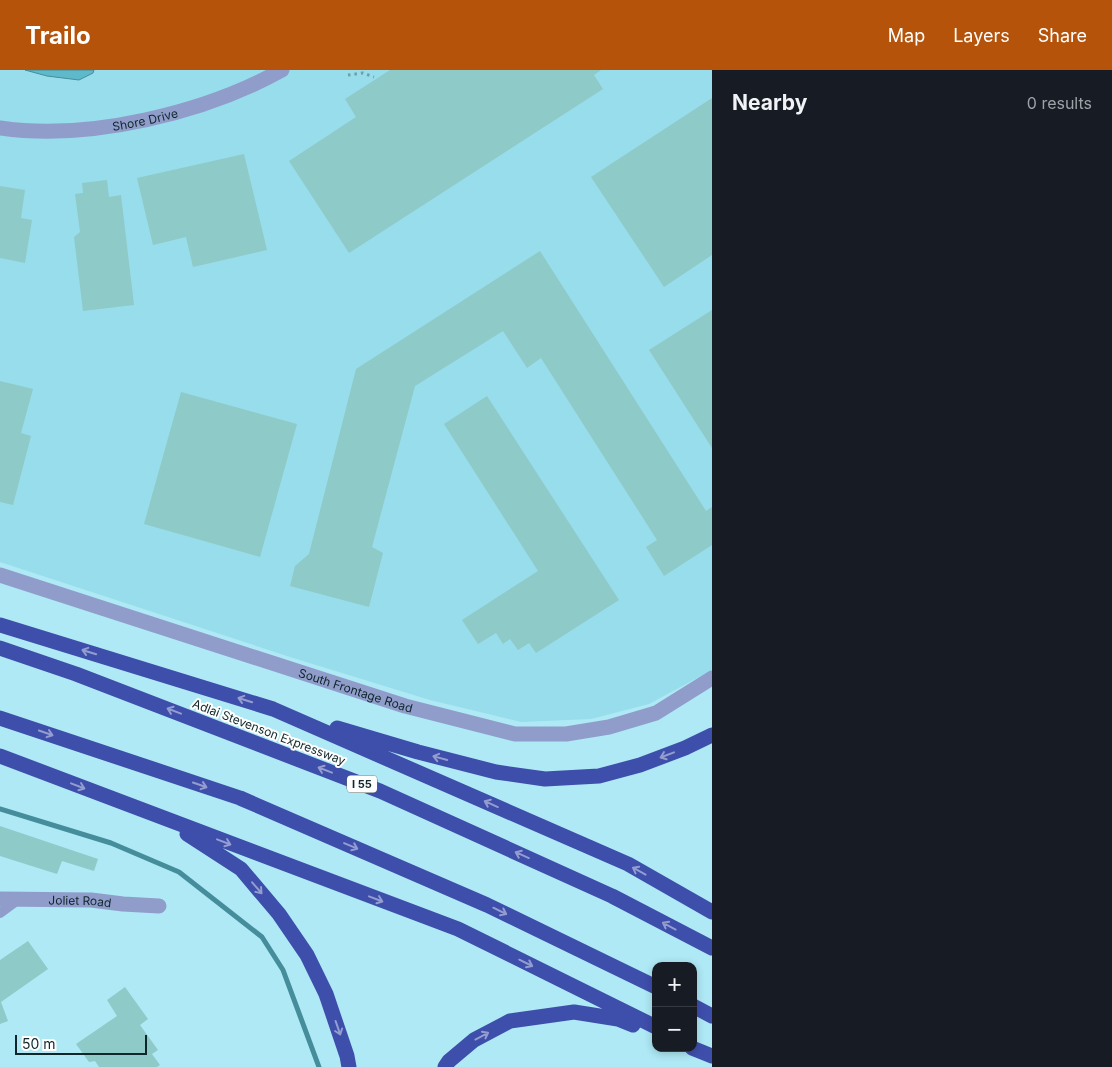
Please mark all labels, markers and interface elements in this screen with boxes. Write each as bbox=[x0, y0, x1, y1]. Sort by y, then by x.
text: Trailo bbox=[25, 21, 91, 50]
text: Map bbox=[888, 25, 925, 46]
text: Layers bbox=[953, 25, 1010, 46]
text: Share bbox=[1038, 25, 1087, 46]
text: Nearby bbox=[732, 90, 807, 115]
text: 0 results bbox=[1027, 93, 1092, 113]
street label: Shore Drive bbox=[111, 105, 179, 133]
one-way arrow bbox=[82, 647, 98, 657]
street label: South Frontage Road bbox=[297, 665, 415, 715]
one-way arrow bbox=[237, 694, 253, 704]
street label: Adlai Stevenson Expressway bbox=[190, 696, 348, 768]
one-way arrow bbox=[166, 706, 182, 715]
one-way arrow bbox=[38, 729, 54, 738]
one-way arrow bbox=[660, 750, 675, 760]
one-way arrow bbox=[433, 753, 449, 762]
one-way arrow bbox=[318, 765, 333, 774]
road number: I 55 bbox=[347, 776, 377, 792]
one-way arrow bbox=[192, 781, 208, 790]
one-way arrow bbox=[70, 782, 85, 791]
one-way arrow bbox=[484, 799, 499, 809]
one-way arrow bbox=[216, 838, 231, 847]
one-way arrow bbox=[343, 842, 358, 851]
one-way arrow bbox=[515, 850, 530, 860]
one-way arrow bbox=[632, 865, 647, 875]
one-way arrow bbox=[251, 882, 263, 895]
street label: Joliet Road bbox=[48, 892, 112, 910]
one-way arrow bbox=[368, 895, 384, 904]
one-way arrow bbox=[492, 906, 507, 916]
one-way arrow bbox=[662, 921, 677, 930]
one-way arrow bbox=[518, 958, 533, 968]
map controls bbox=[652, 962, 697, 1052]
button: + bbox=[652, 962, 697, 1007]
button: − bbox=[652, 1007, 697, 1052]
one-way arrow bbox=[334, 1019, 343, 1035]
one-way arrow bbox=[474, 1031, 489, 1041]
scale bar bbox=[15, 1032, 148, 1055]
text: 50 m bbox=[22, 1035, 56, 1052]

